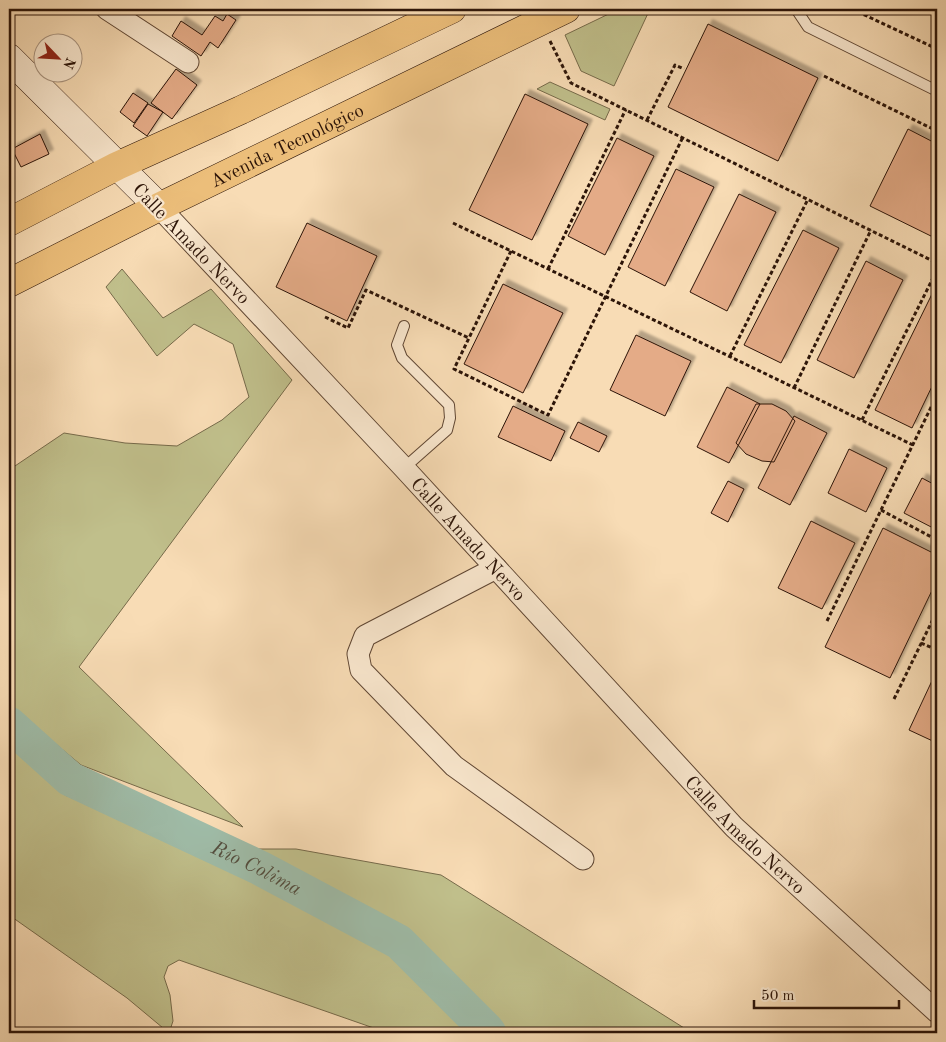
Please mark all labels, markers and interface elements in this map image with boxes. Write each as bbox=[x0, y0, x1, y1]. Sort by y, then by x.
north arrow bbox=[32, 32, 82, 82]
text: N bbox=[60, 55, 77, 71]
street label: Avenida Tecnológico bbox=[208, 102, 367, 192]
street label: Calle Amado Nervo bbox=[128, 181, 253, 309]
street label: Calle Amado Nervo bbox=[406, 475, 528, 606]
street label: Calle Amado Nervo bbox=[680, 773, 808, 899]
water label: Río Colima bbox=[207, 838, 305, 900]
scale bar bbox=[754, 977, 898, 1009]
text: 50 m bbox=[761, 989, 795, 1004]

